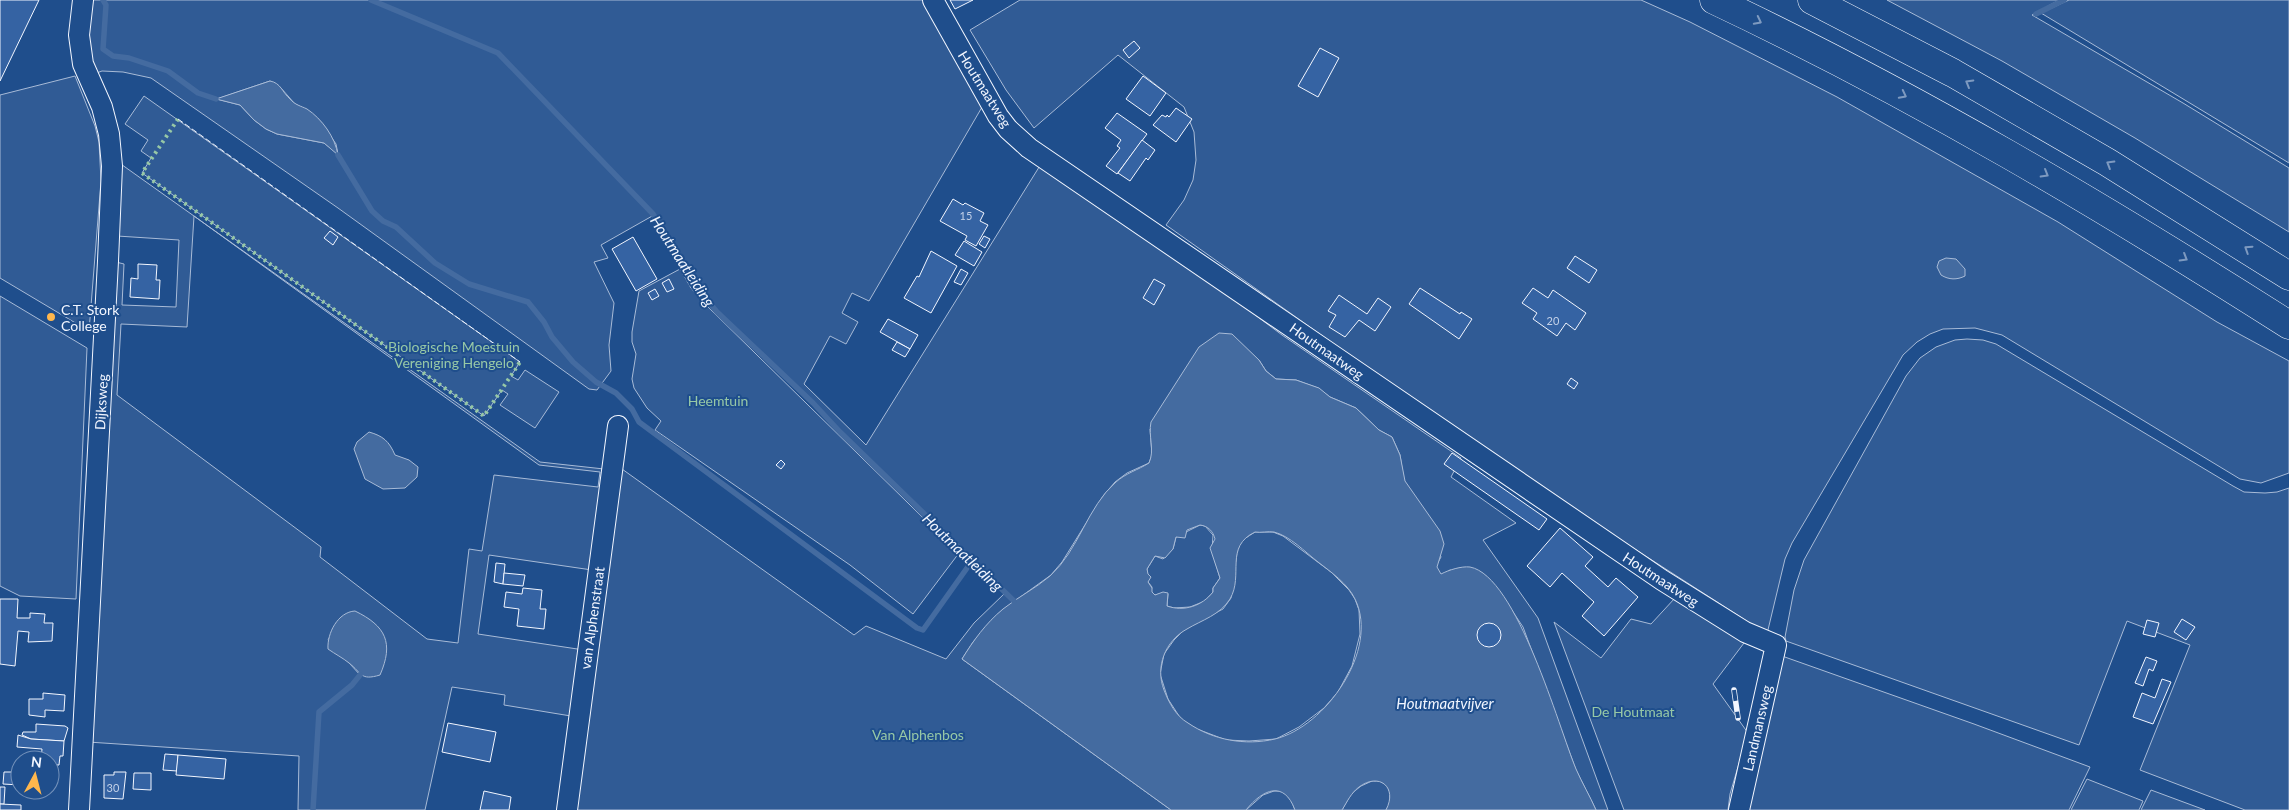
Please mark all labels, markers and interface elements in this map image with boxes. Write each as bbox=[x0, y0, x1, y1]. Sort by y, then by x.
one-way arrow bbox=[1753, 15, 1762, 25]
street label: Houtmaatweg bbox=[955, 48, 1015, 130]
one-way arrow bbox=[1965, 79, 1974, 89]
one-way arrow bbox=[1898, 89, 1907, 99]
one-way arrow bbox=[2106, 160, 2115, 170]
one-way arrow bbox=[2039, 168, 2048, 178]
house number: 15 bbox=[960, 209, 972, 222]
water label: Houtmaatleiding bbox=[647, 212, 719, 310]
one-way arrow bbox=[2244, 246, 2253, 256]
one-way arrow bbox=[2179, 252, 2188, 262]
place label: C.T. Stork College bbox=[61, 301, 120, 334]
marker: C.T. Stork College bbox=[45, 311, 57, 323]
house number: 20 bbox=[1547, 314, 1560, 327]
street label: Houtmaatweg bbox=[1286, 319, 1368, 383]
park label: Biologische Moestuin Vereniging Hengelo bbox=[388, 338, 520, 371]
street label: Dijksweg bbox=[91, 374, 111, 430]
park label: Heemtuin bbox=[688, 392, 748, 409]
water label: Houtmaatleiding bbox=[919, 509, 1007, 595]
street label: Houtmaatweg bbox=[1620, 548, 1702, 610]
street label: van Alphenstraat bbox=[576, 566, 608, 670]
street label: Landmansweg bbox=[1739, 683, 1775, 773]
water label: Houtmaatvijver bbox=[1396, 694, 1495, 712]
park label: De Houtmaat bbox=[1591, 703, 1675, 720]
park label: Van Alphenbos bbox=[872, 726, 964, 743]
north arrow bbox=[10, 750, 60, 800]
text: N bbox=[30, 753, 43, 771]
house number: 30 bbox=[107, 781, 120, 794]

